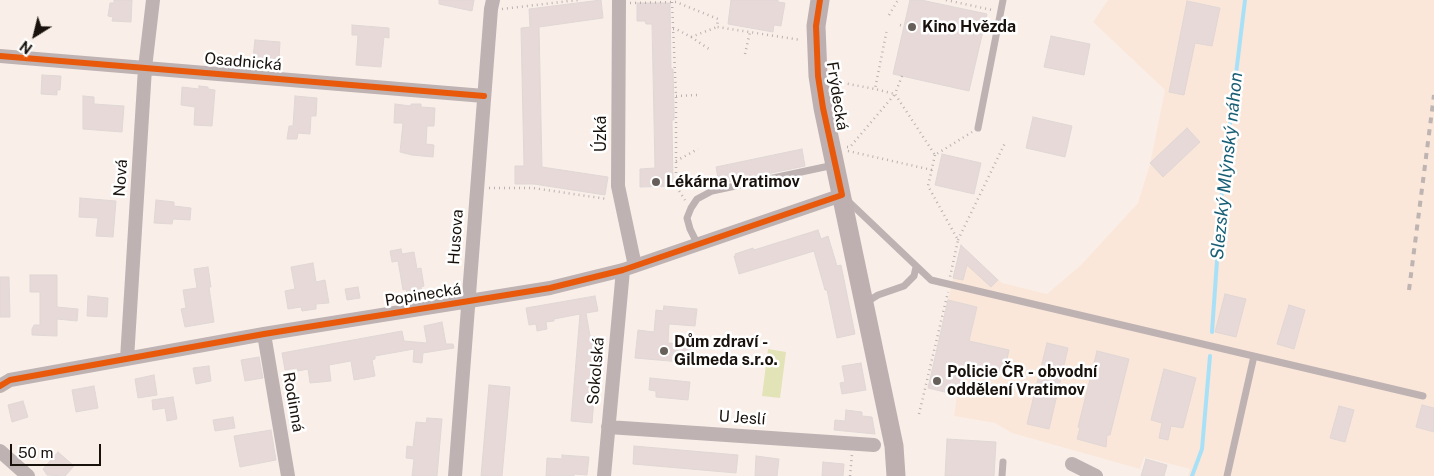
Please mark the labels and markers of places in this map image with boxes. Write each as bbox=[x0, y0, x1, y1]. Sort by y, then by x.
place label: Kino Hvězda bbox=[922, 17, 1016, 37]
marker: Kino Hvězda bbox=[906, 21, 918, 33]
place label: Lékárna Vratimov bbox=[666, 172, 800, 192]
marker: Lékárna Vratimov bbox=[650, 176, 662, 188]
place label: Dům zdraví - Gilmeda s.r.o. bbox=[674, 332, 778, 370]
marker: Dům zdraví - Gilmeda s.r.o. bbox=[658, 345, 670, 357]
place label: Policie ČR - obvodní oddělení Vratimov bbox=[947, 362, 1097, 400]
marker: Policie ČR - obvodní oddělení Vratimov bbox=[931, 375, 943, 387]

